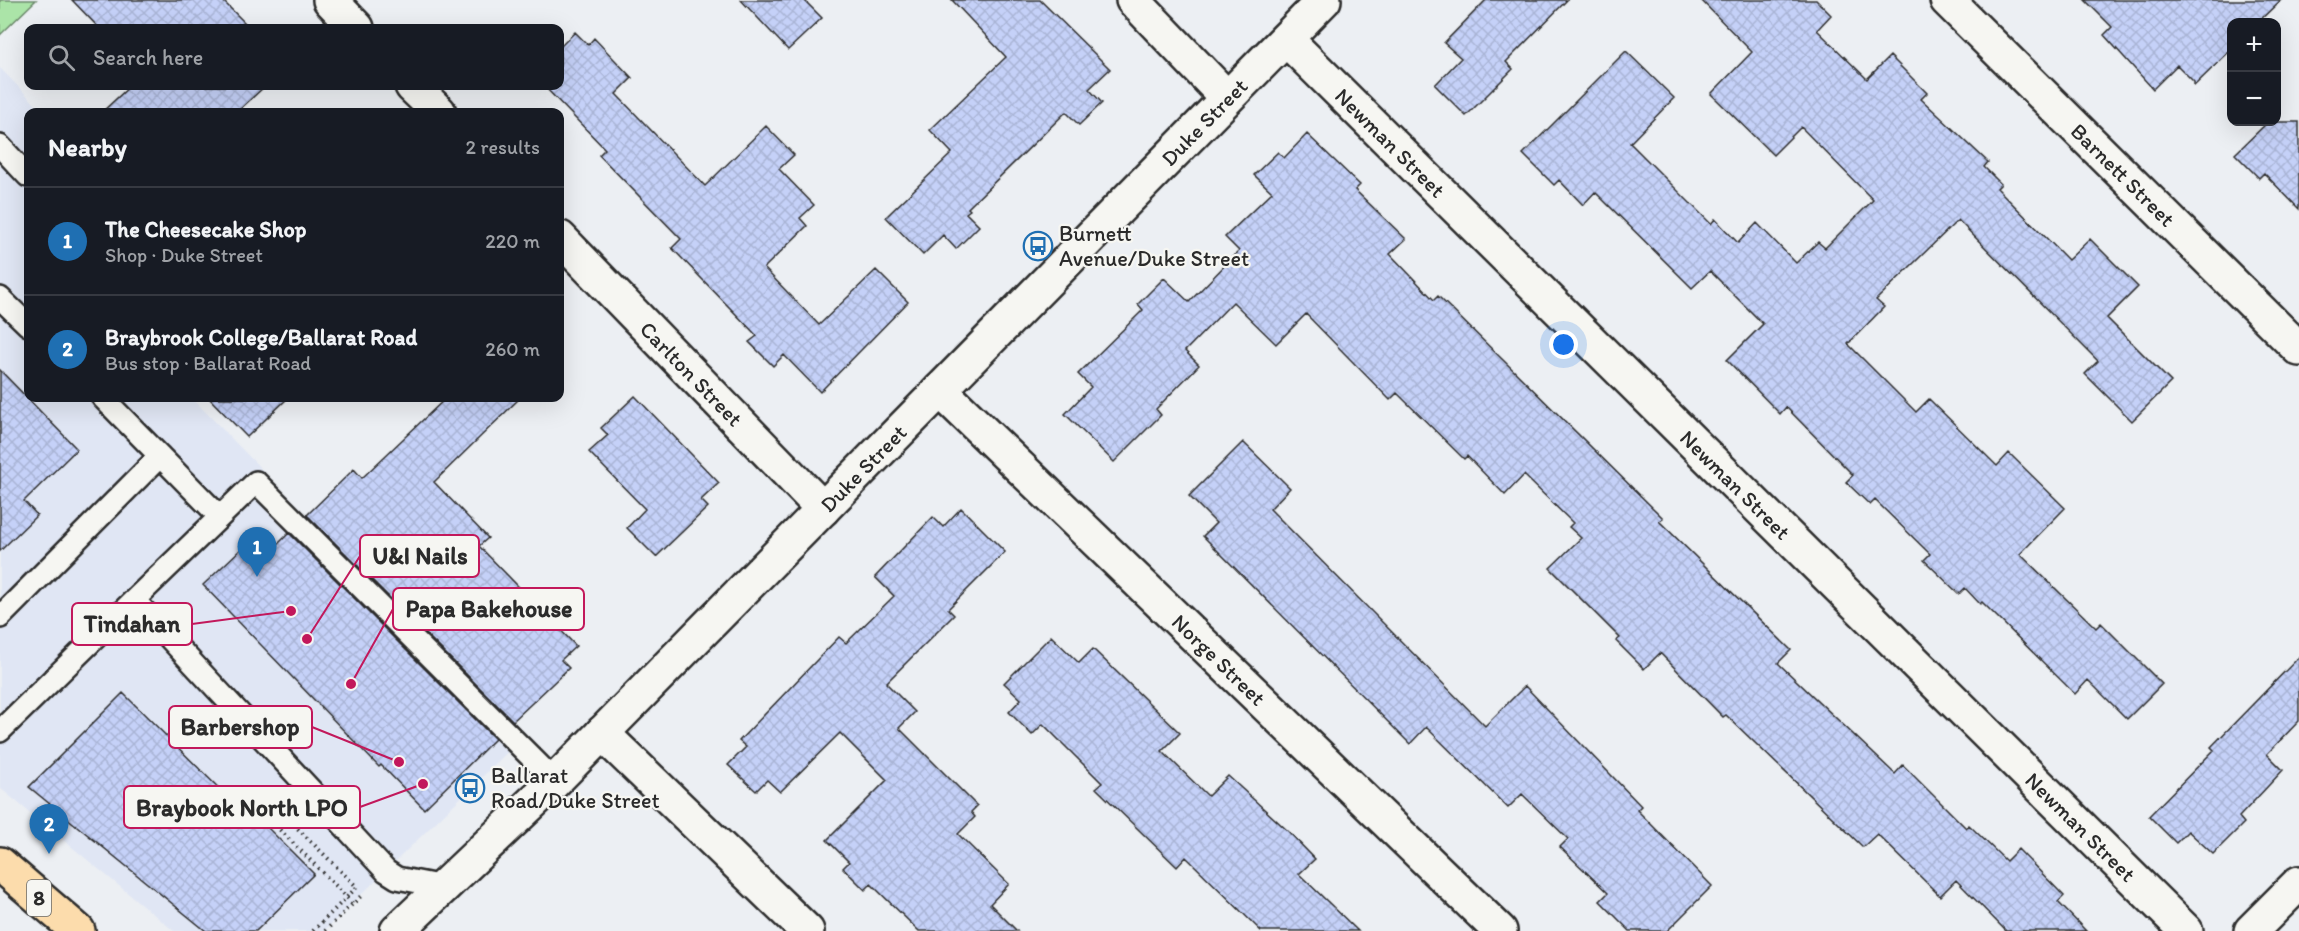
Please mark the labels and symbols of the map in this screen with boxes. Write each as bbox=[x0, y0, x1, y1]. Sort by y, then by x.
street label: Duke Street bbox=[1155, 73, 1253, 172]
street label: Newman Street bbox=[1329, 82, 1451, 203]
street label: Barnett Street bbox=[2065, 118, 2181, 232]
place label: Burnett Avenue/Duke Street bbox=[1059, 220, 1249, 272]
bus stop icon: Burnett Avenue/Duke Street bbox=[1022, 230, 1054, 262]
street label: Carlton Street bbox=[634, 316, 748, 432]
your location bbox=[1549, 330, 1578, 359]
street label: Duke Street bbox=[814, 419, 912, 518]
street label: Newman Street bbox=[1674, 424, 1796, 545]
pin: 1 bbox=[238, 528, 276, 577]
callout: U&I Nails bbox=[360, 535, 479, 577]
text: U&I Nails bbox=[372, 541, 468, 570]
callout: Papa Bakehouse bbox=[393, 588, 584, 630]
text: Papa Bakehouse bbox=[405, 594, 573, 624]
callout: Tindahan bbox=[72, 603, 192, 645]
street label: Norge Street bbox=[1166, 608, 1271, 711]
text: Tindahan bbox=[83, 609, 181, 638]
callout: Barbershop bbox=[169, 706, 312, 748]
text: Barbershop bbox=[181, 712, 300, 742]
place label: Ballarat Road/Duke Street bbox=[491, 762, 660, 814]
street label: Newman Street bbox=[2020, 767, 2141, 888]
bus stop icon: Ballarat Road/Duke Street bbox=[454, 772, 486, 804]
callout: Braybook North LPO bbox=[124, 786, 360, 828]
text: Braybook North LPO bbox=[136, 793, 348, 823]
pin: 2 bbox=[29, 804, 68, 854]
road number: 8 bbox=[27, 880, 51, 916]

